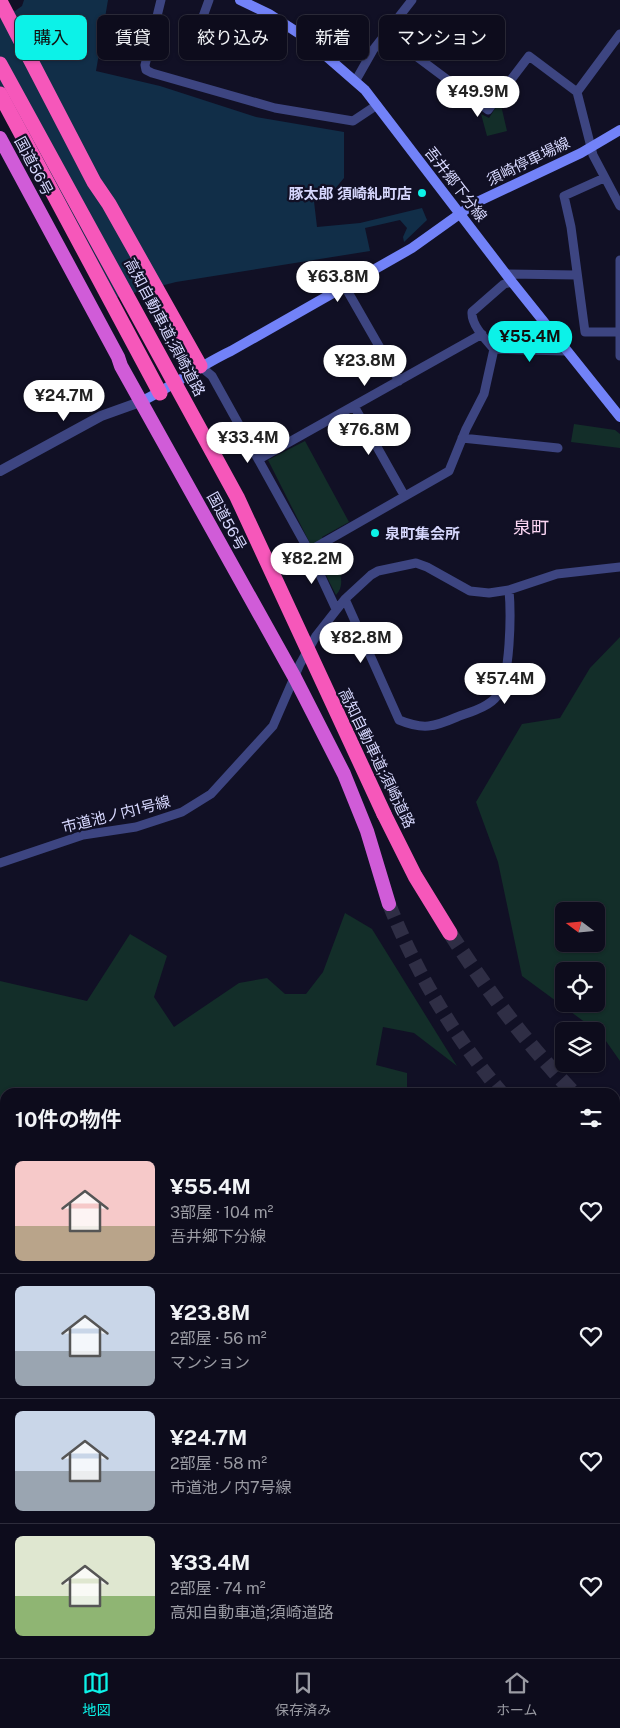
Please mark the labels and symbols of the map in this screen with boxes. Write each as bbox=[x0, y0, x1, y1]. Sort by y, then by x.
pin: ¥49.9M bbox=[437, 76, 519, 118]
street label: 国道56号 bbox=[11, 134, 57, 198]
street label: 須崎停車場線 bbox=[484, 134, 572, 188]
street label: 吾井郷下分線 bbox=[422, 143, 490, 225]
place label: 豚太郎 須崎糺町店 bbox=[289, 185, 412, 202]
marker: 豚太郎 須崎糺町店 bbox=[416, 187, 428, 199]
street label: 高知自動車道;須崎道路 bbox=[121, 255, 209, 399]
pin: ¥63.8M bbox=[297, 260, 379, 303]
pin: ¥55.4M bbox=[489, 320, 571, 363]
pin: ¥23.8M bbox=[324, 344, 406, 387]
pin: ¥24.7M bbox=[23, 380, 105, 422]
pin: ¥76.8M bbox=[328, 414, 410, 456]
pin: ¥33.4M bbox=[207, 422, 289, 464]
street label: 国道56号 bbox=[204, 489, 250, 553]
district label: 泉町 bbox=[513, 517, 549, 538]
place label: 泉町集会所 bbox=[385, 525, 460, 542]
marker: 泉町集会所 bbox=[369, 527, 381, 539]
pin: ¥82.2M bbox=[271, 542, 353, 585]
pin: ¥82.8M bbox=[320, 622, 402, 664]
pin: ¥57.4M bbox=[464, 662, 546, 705]
street label: 高知自動車道;須崎道路 bbox=[336, 685, 418, 831]
street label: 市道池ノ内1号線 bbox=[60, 792, 172, 836]
north arrow bbox=[555, 902, 605, 952]

